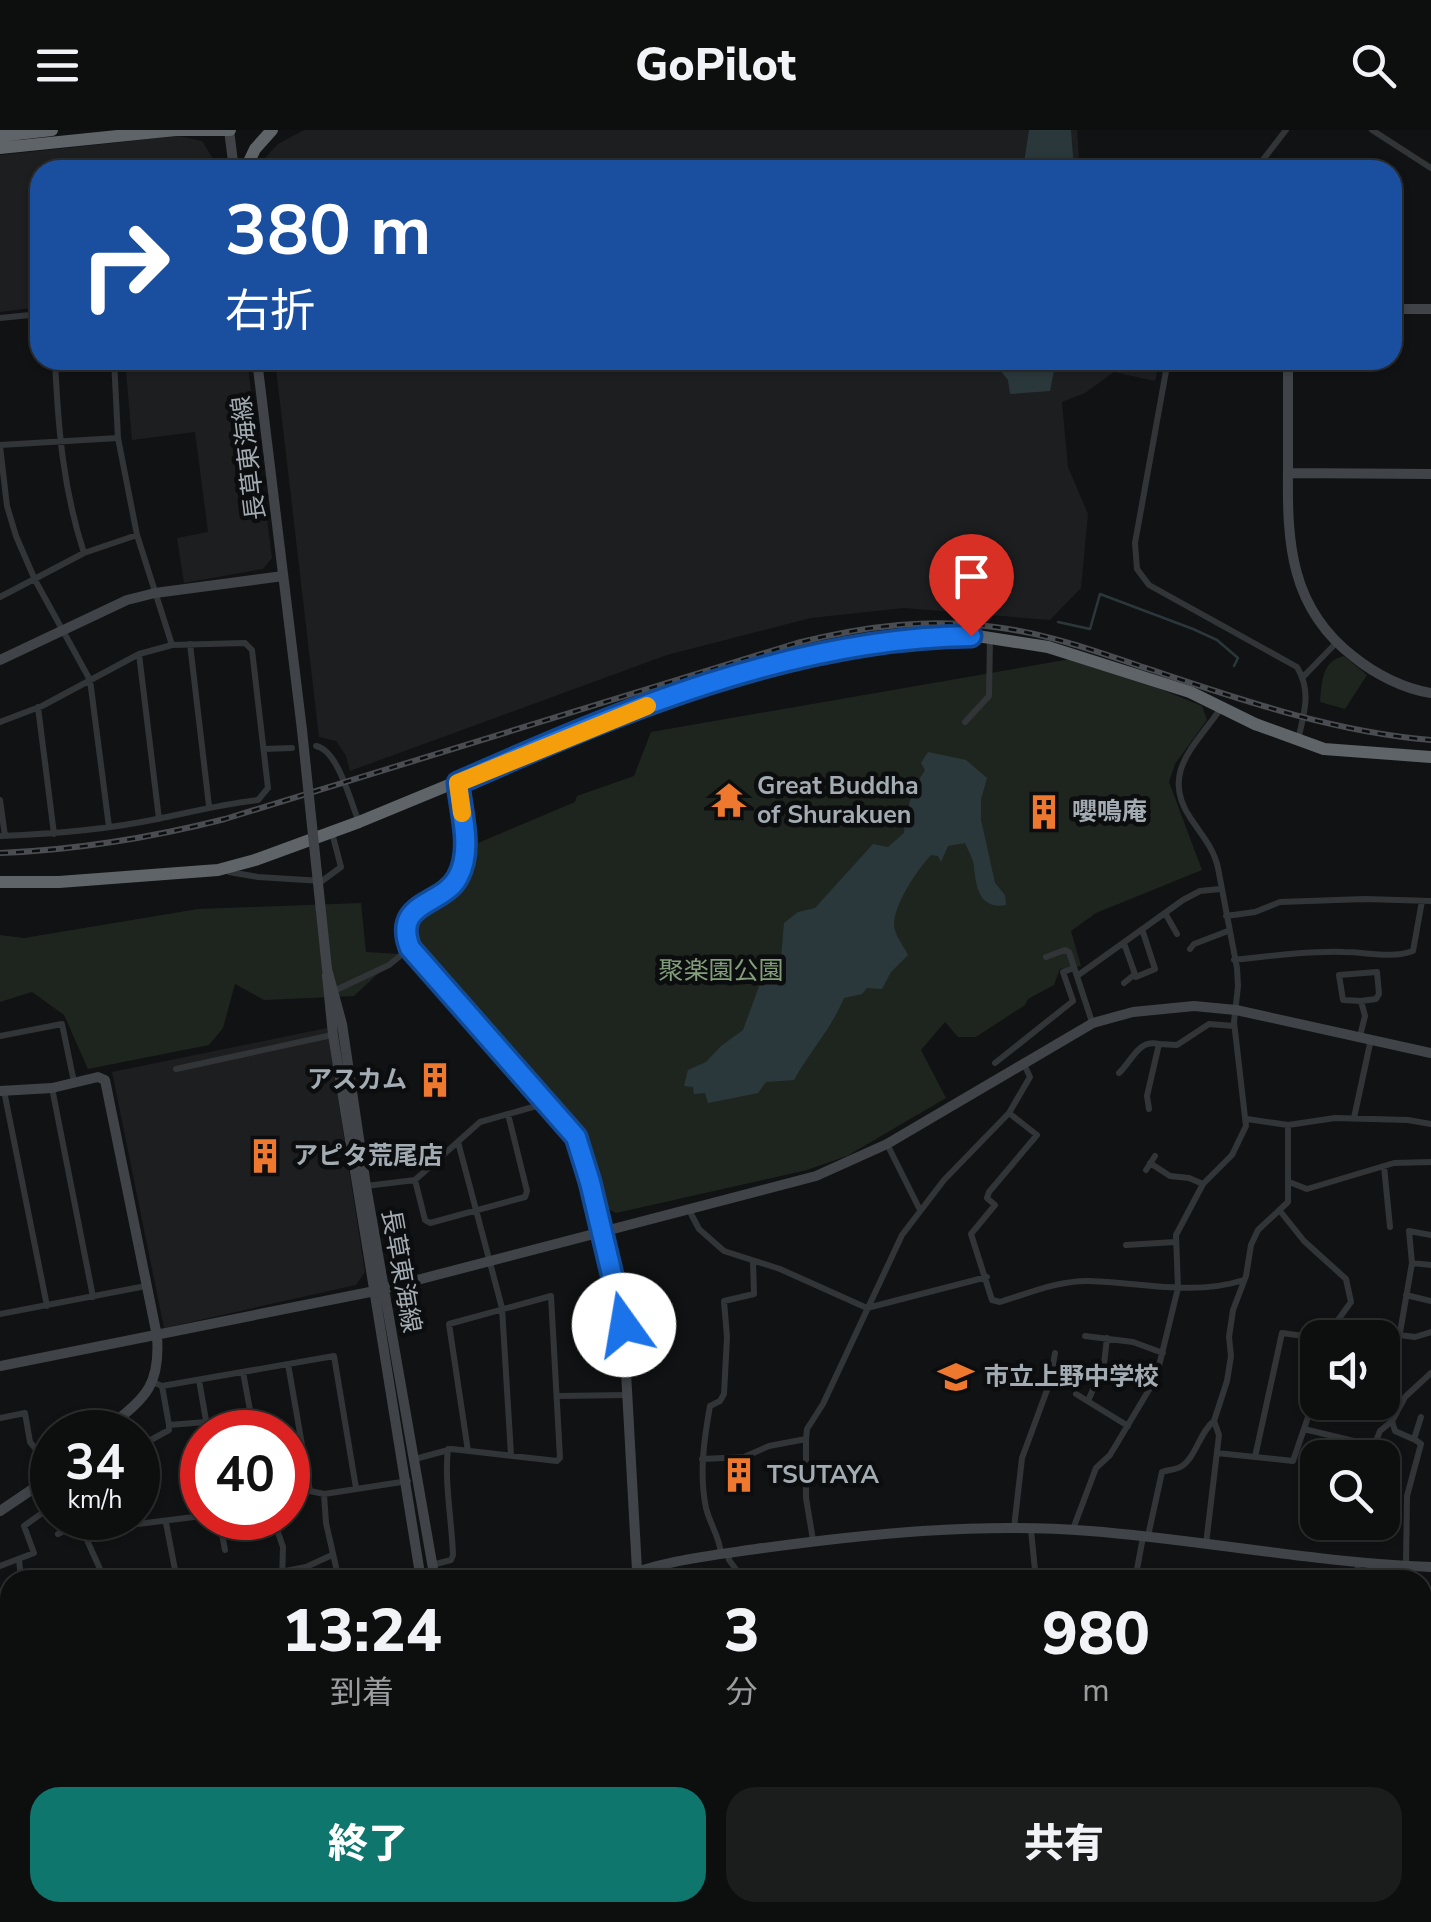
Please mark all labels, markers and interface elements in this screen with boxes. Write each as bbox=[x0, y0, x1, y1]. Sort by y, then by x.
text: GoPilot bbox=[635, 35, 796, 96]
icon: menu bbox=[30, 38, 85, 93]
icon: search bbox=[1346, 38, 1401, 93]
text: 380 m bbox=[225, 183, 431, 279]
icon: right bbox=[60, 200, 190, 330]
text: 右折 bbox=[225, 281, 315, 342]
street label: 長草東海線 bbox=[225, 394, 273, 522]
pin bbox=[929, 534, 1014, 637]
icon: arrive bbox=[944, 549, 999, 604]
place label: Great Buddha of Shurakuen bbox=[757, 769, 919, 832]
temple icon: Great Buddha of Shurakuen bbox=[710, 781, 748, 819]
building icon: 嚶鳴庵 bbox=[1025, 793, 1063, 831]
place label: 嚶鳴庵 bbox=[1072, 795, 1147, 829]
park label: 聚楽園公園 bbox=[658, 954, 784, 988]
building icon: アスカム bbox=[416, 1061, 454, 1099]
place label: アスカム bbox=[307, 1063, 407, 1097]
building icon: アピタ荒尾店 bbox=[246, 1137, 284, 1175]
place label: アピタ荒尾店 bbox=[293, 1139, 443, 1173]
street label: 長草東海線 bbox=[373, 1206, 429, 1336]
position arrow bbox=[572, 1273, 676, 1377]
map controls bbox=[1300, 1320, 1400, 1540]
button: sound bbox=[1300, 1320, 1400, 1420]
school or university icon: 市立上野中学校 bbox=[937, 1358, 975, 1396]
place label: 市立上野中学校 bbox=[984, 1360, 1159, 1394]
speed limit sign: 40 bbox=[180, 1410, 310, 1540]
text: 34 bbox=[65, 1428, 125, 1497]
button: search bbox=[1300, 1440, 1400, 1540]
building icon: TSUTAYA bbox=[720, 1456, 758, 1494]
place label: TSUTAYA bbox=[767, 1458, 880, 1492]
text: km/h bbox=[67, 1483, 123, 1517]
text: 13:24 bbox=[282, 1590, 442, 1672]
text: 3 bbox=[724, 1590, 760, 1672]
text: 980 bbox=[1042, 1593, 1150, 1675]
text: m bbox=[1082, 1669, 1110, 1712]
text: 到着 bbox=[330, 1671, 394, 1714]
text: 分 bbox=[726, 1671, 758, 1714]
button: 終了 bbox=[30, 1787, 706, 1902]
button: 共有 bbox=[726, 1787, 1402, 1902]

